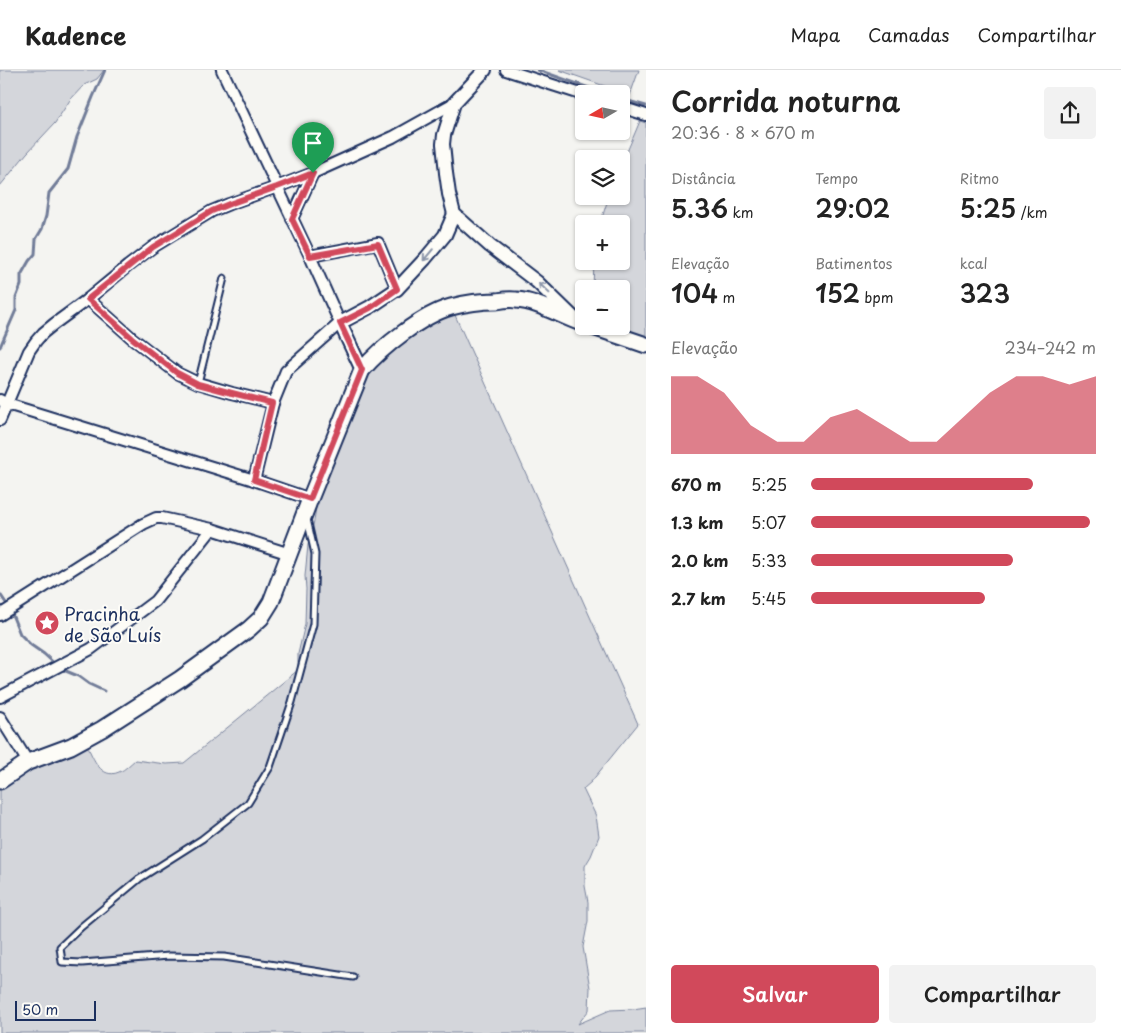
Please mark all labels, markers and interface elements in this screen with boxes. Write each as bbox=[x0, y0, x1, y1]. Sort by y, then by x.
text: Kadence bbox=[25, 17, 126, 53]
text: Mapa bbox=[790, 21, 840, 48]
text: Camadas bbox=[868, 21, 950, 48]
text: Compartilhar bbox=[978, 21, 1096, 48]
text: Corrida noturna bbox=[671, 79, 900, 122]
north arrow bbox=[575, 85, 630, 140]
map controls bbox=[575, 85, 630, 335]
button: share bbox=[1044, 87, 1096, 139]
text: 20:36 · 8 × 670 m bbox=[671, 120, 815, 144]
pin bbox=[292, 122, 334, 173]
icon: arrive bbox=[299, 129, 327, 157]
button: layers bbox=[575, 150, 630, 205]
text: Distância bbox=[671, 168, 736, 189]
text: Tempo bbox=[815, 168, 858, 189]
text: Ritmo bbox=[960, 168, 999, 189]
text: 5.36 bbox=[671, 189, 728, 227]
text: 29:02 bbox=[815, 189, 890, 227]
text: 5:25 bbox=[960, 189, 1016, 227]
text: km bbox=[728, 202, 754, 223]
text: /km bbox=[1016, 202, 1048, 223]
button: + bbox=[575, 215, 630, 270]
one-way arrow bbox=[423, 248, 434, 261]
text: Elevação bbox=[671, 253, 730, 274]
text: Batimentos bbox=[815, 253, 892, 274]
text: kcal bbox=[960, 253, 988, 274]
text: 104 bbox=[671, 274, 718, 312]
text: 152 bbox=[815, 274, 860, 312]
text: 323 bbox=[960, 274, 1010, 312]
button: − bbox=[575, 280, 630, 335]
one-way arrow bbox=[538, 282, 550, 295]
text: m bbox=[718, 287, 735, 308]
text: bpm bbox=[860, 287, 893, 308]
text: Elevação bbox=[671, 335, 738, 359]
text: 234–242 m bbox=[1005, 335, 1096, 359]
text: 670 m bbox=[671, 472, 722, 496]
text: 5:25 bbox=[751, 472, 787, 496]
text: 1.3 km bbox=[671, 510, 723, 534]
text: 5:07 bbox=[751, 510, 786, 534]
text: 2.0 km bbox=[671, 548, 728, 572]
text: 5:33 bbox=[751, 548, 787, 572]
text: 2.7 km bbox=[671, 586, 726, 610]
text: 5:45 bbox=[751, 586, 786, 610]
place label: Pracinha de São Luís bbox=[64, 600, 161, 648]
place icon: Pracinha de São Luís bbox=[34, 610, 60, 636]
button: Salvar bbox=[671, 965, 879, 1023]
button: Compartilhar bbox=[889, 965, 1096, 1023]
scale bar bbox=[15, 998, 96, 1021]
text: 50 m bbox=[22, 999, 58, 1020]

